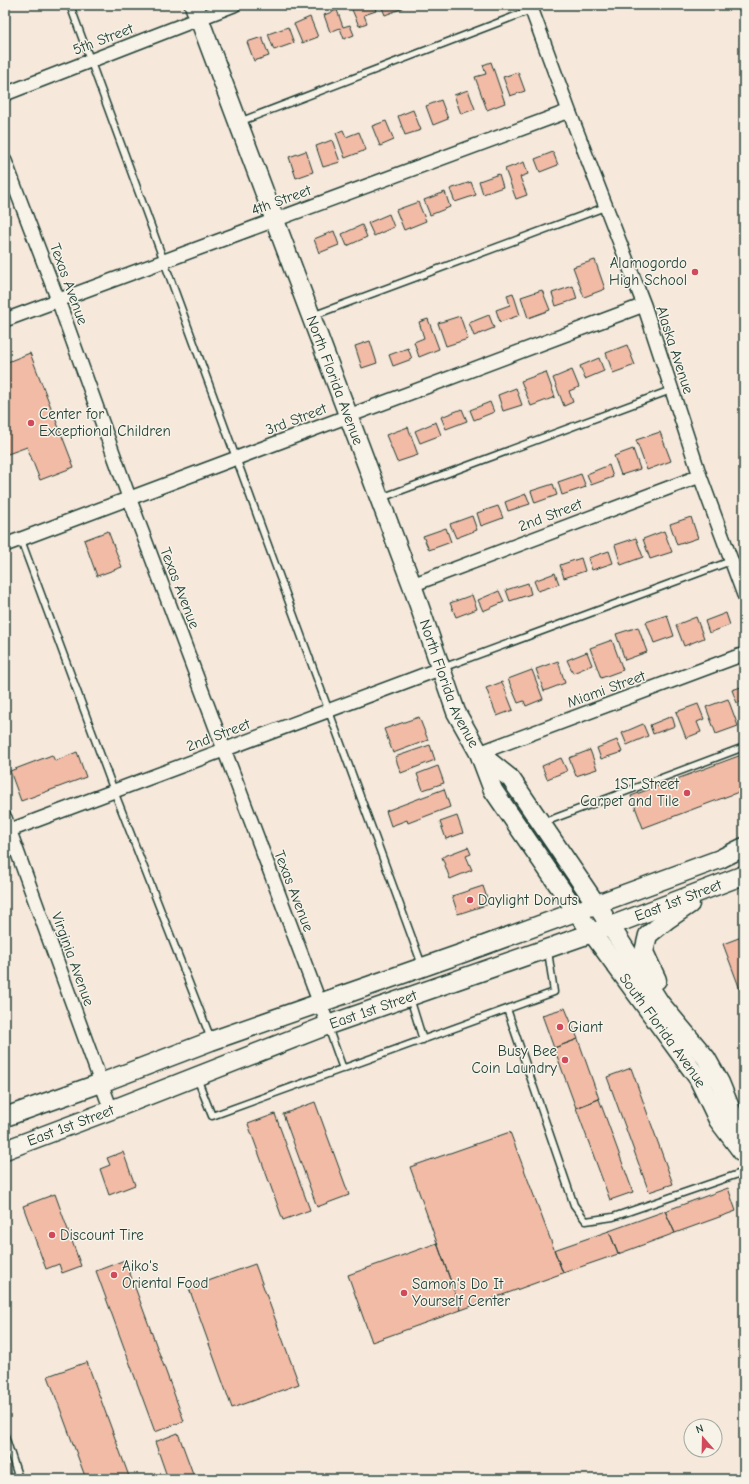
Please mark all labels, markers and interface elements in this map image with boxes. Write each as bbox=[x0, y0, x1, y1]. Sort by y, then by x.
street label: 5th Street bbox=[70, 19, 136, 59]
street label: 4th Street bbox=[249, 181, 314, 219]
street label: Texas Avenue bbox=[46, 241, 92, 328]
place label: Alamogordo High School bbox=[609, 254, 687, 289]
marker: Alamogordo High School bbox=[690, 267, 700, 277]
street label: Alaska Avenue bbox=[652, 304, 698, 397]
street label: North Florida Avenue bbox=[303, 313, 368, 448]
street label: 3rd Street bbox=[263, 399, 330, 439]
place label: Center for Exceptional Children bbox=[39, 405, 171, 440]
marker: Center for Exceptional Children bbox=[26, 418, 36, 428]
street label: 2nd Street bbox=[516, 494, 585, 535]
street label: Texas Avenue bbox=[156, 545, 204, 632]
street label: North Florida Avenue bbox=[416, 617, 483, 751]
street label: Miami Street bbox=[564, 666, 648, 711]
street label: 2nd Street bbox=[184, 714, 253, 755]
place label: 1ST Street Carpet and Tile bbox=[580, 775, 680, 810]
marker: 1ST Street Carpet and Tile bbox=[682, 788, 692, 798]
street label: Texas Avenue bbox=[270, 848, 318, 935]
street label: East 1st Street bbox=[632, 875, 725, 925]
place label: Daylight Donuts bbox=[478, 891, 578, 909]
marker: Daylight Donuts bbox=[465, 895, 475, 905]
street label: Virginia Avenue bbox=[48, 910, 98, 1009]
street label: South Florida Avenue bbox=[615, 970, 710, 1091]
street label: East 1st Street bbox=[327, 986, 420, 1033]
place label: Giant bbox=[568, 1018, 603, 1036]
marker: Giant bbox=[555, 1022, 565, 1032]
place label: Busy Bee Coin Laundry bbox=[472, 1042, 557, 1077]
marker: Busy Bee Coin Laundry bbox=[560, 1055, 570, 1065]
street label: East 1st Street bbox=[25, 1100, 117, 1150]
place label: Discount Tire bbox=[60, 1226, 144, 1244]
marker: Discount Tire bbox=[47, 1230, 57, 1240]
place label: Aiko's Oriental Food bbox=[122, 1257, 208, 1292]
marker: Aiko's Oriental Food bbox=[109, 1270, 119, 1280]
place label: Samon's Do It Yourself Center bbox=[412, 1275, 510, 1310]
marker: Samon's Do It Yourself Center bbox=[399, 1288, 409, 1298]
north arrow bbox=[683, 1418, 723, 1458]
text: N bbox=[694, 1422, 705, 1436]

